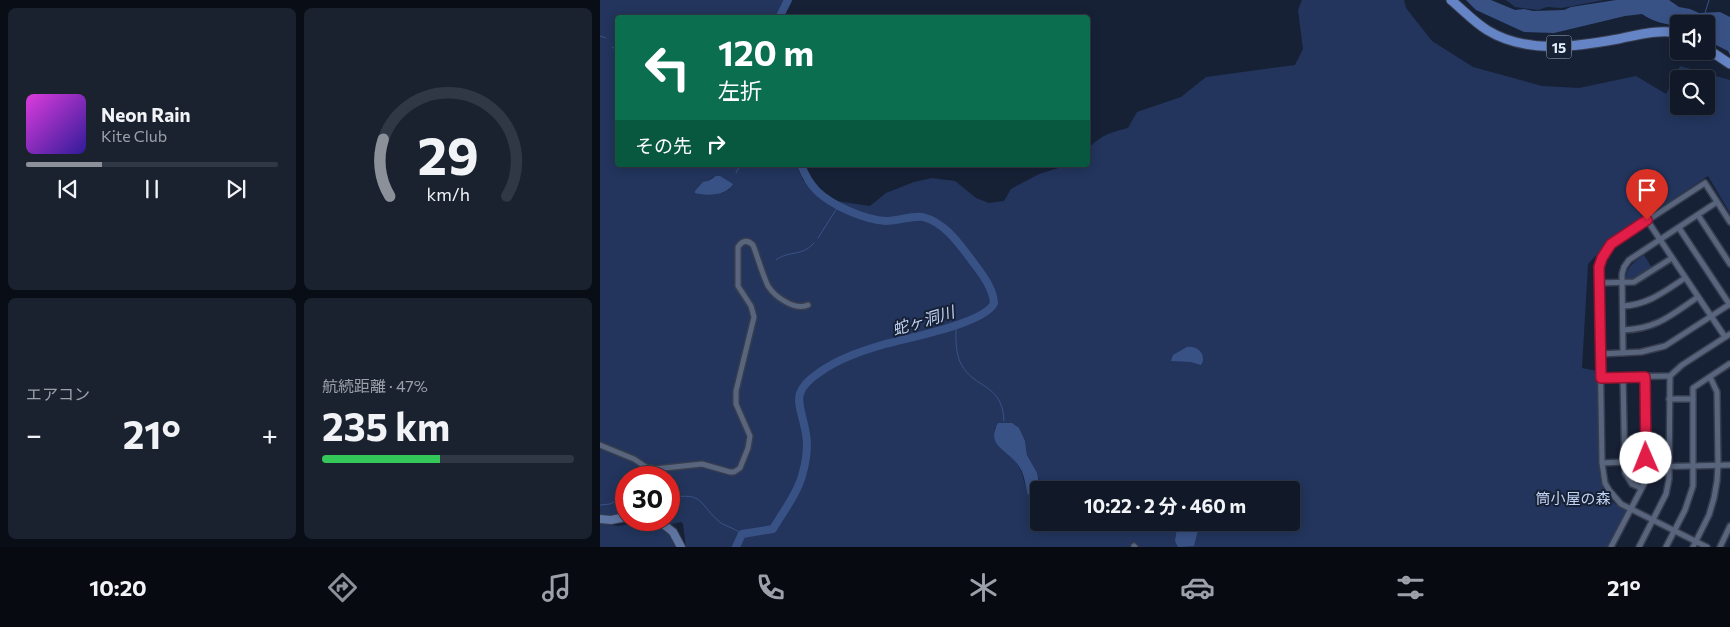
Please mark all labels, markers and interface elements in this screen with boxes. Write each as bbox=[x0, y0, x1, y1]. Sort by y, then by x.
map controls bbox=[1670, 15, 1715, 115]
button: sound bbox=[1670, 15, 1715, 60]
text: 120 m bbox=[718, 30, 814, 73]
icon: left bbox=[635, 35, 700, 100]
road number: 15 bbox=[1546, 36, 1572, 58]
button: search bbox=[1670, 70, 1715, 115]
text: 左折 bbox=[718, 77, 762, 104]
text: Neon Rain bbox=[101, 103, 191, 126]
text: 29 bbox=[417, 122, 479, 186]
text: Kite Club bbox=[101, 126, 167, 145]
icon: right bbox=[702, 130, 730, 158]
text: その先 bbox=[635, 134, 692, 157]
pin bbox=[1626, 169, 1668, 220]
icon: previous bbox=[54, 175, 82, 203]
icon: pause bbox=[138, 175, 166, 203]
icon: next bbox=[222, 175, 250, 203]
icon: arrive bbox=[1633, 176, 1661, 204]
text: km/h bbox=[426, 183, 470, 205]
water label: 蛇ヶ洞川 bbox=[890, 301, 958, 338]
text: 航続距離 · 47% bbox=[322, 376, 428, 395]
text: エアコン bbox=[26, 384, 90, 403]
text: 235 km bbox=[322, 402, 450, 449]
text: 21° bbox=[123, 410, 181, 457]
text: − bbox=[26, 417, 42, 451]
text: + bbox=[262, 417, 278, 451]
position arrow bbox=[1619, 431, 1671, 483]
speed limit sign: 30 bbox=[615, 466, 680, 531]
park label: 筒小屋の森 bbox=[1535, 489, 1611, 507]
text: 10:22 · 2 分 · 460 m bbox=[1084, 494, 1246, 517]
icon: directions bbox=[325, 570, 360, 605]
icon: music bbox=[539, 570, 574, 605]
icon: phone bbox=[753, 570, 788, 605]
icon: climate bbox=[966, 570, 1001, 605]
icon: car bbox=[1180, 570, 1215, 605]
icon: filters bbox=[1393, 570, 1428, 605]
text: 10:20 bbox=[89, 574, 147, 601]
text: 21° bbox=[1607, 574, 1641, 601]

